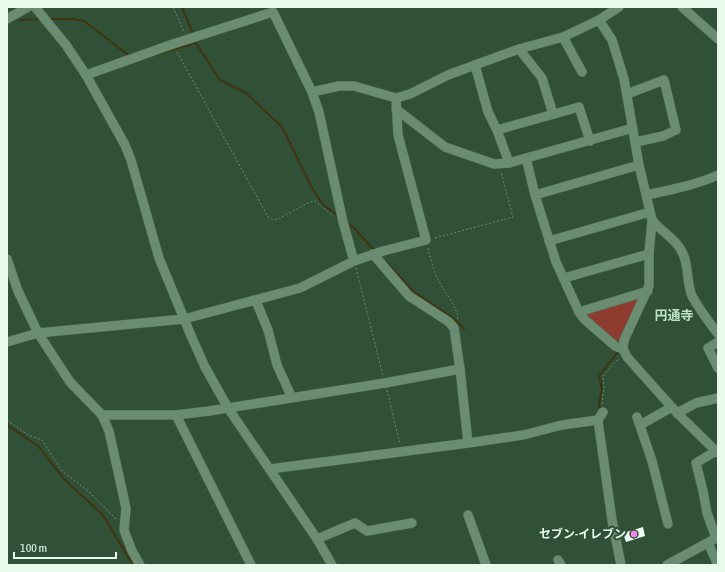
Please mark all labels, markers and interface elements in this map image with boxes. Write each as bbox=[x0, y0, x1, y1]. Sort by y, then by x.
district label: 円通寺 bbox=[654, 308, 694, 323]
place label: セブン-イレブン bbox=[539, 527, 626, 541]
marker: セブン-イレブン bbox=[629, 529, 639, 539]
scale bar bbox=[14, 534, 116, 560]
text: 100 m bbox=[20, 541, 47, 555]

